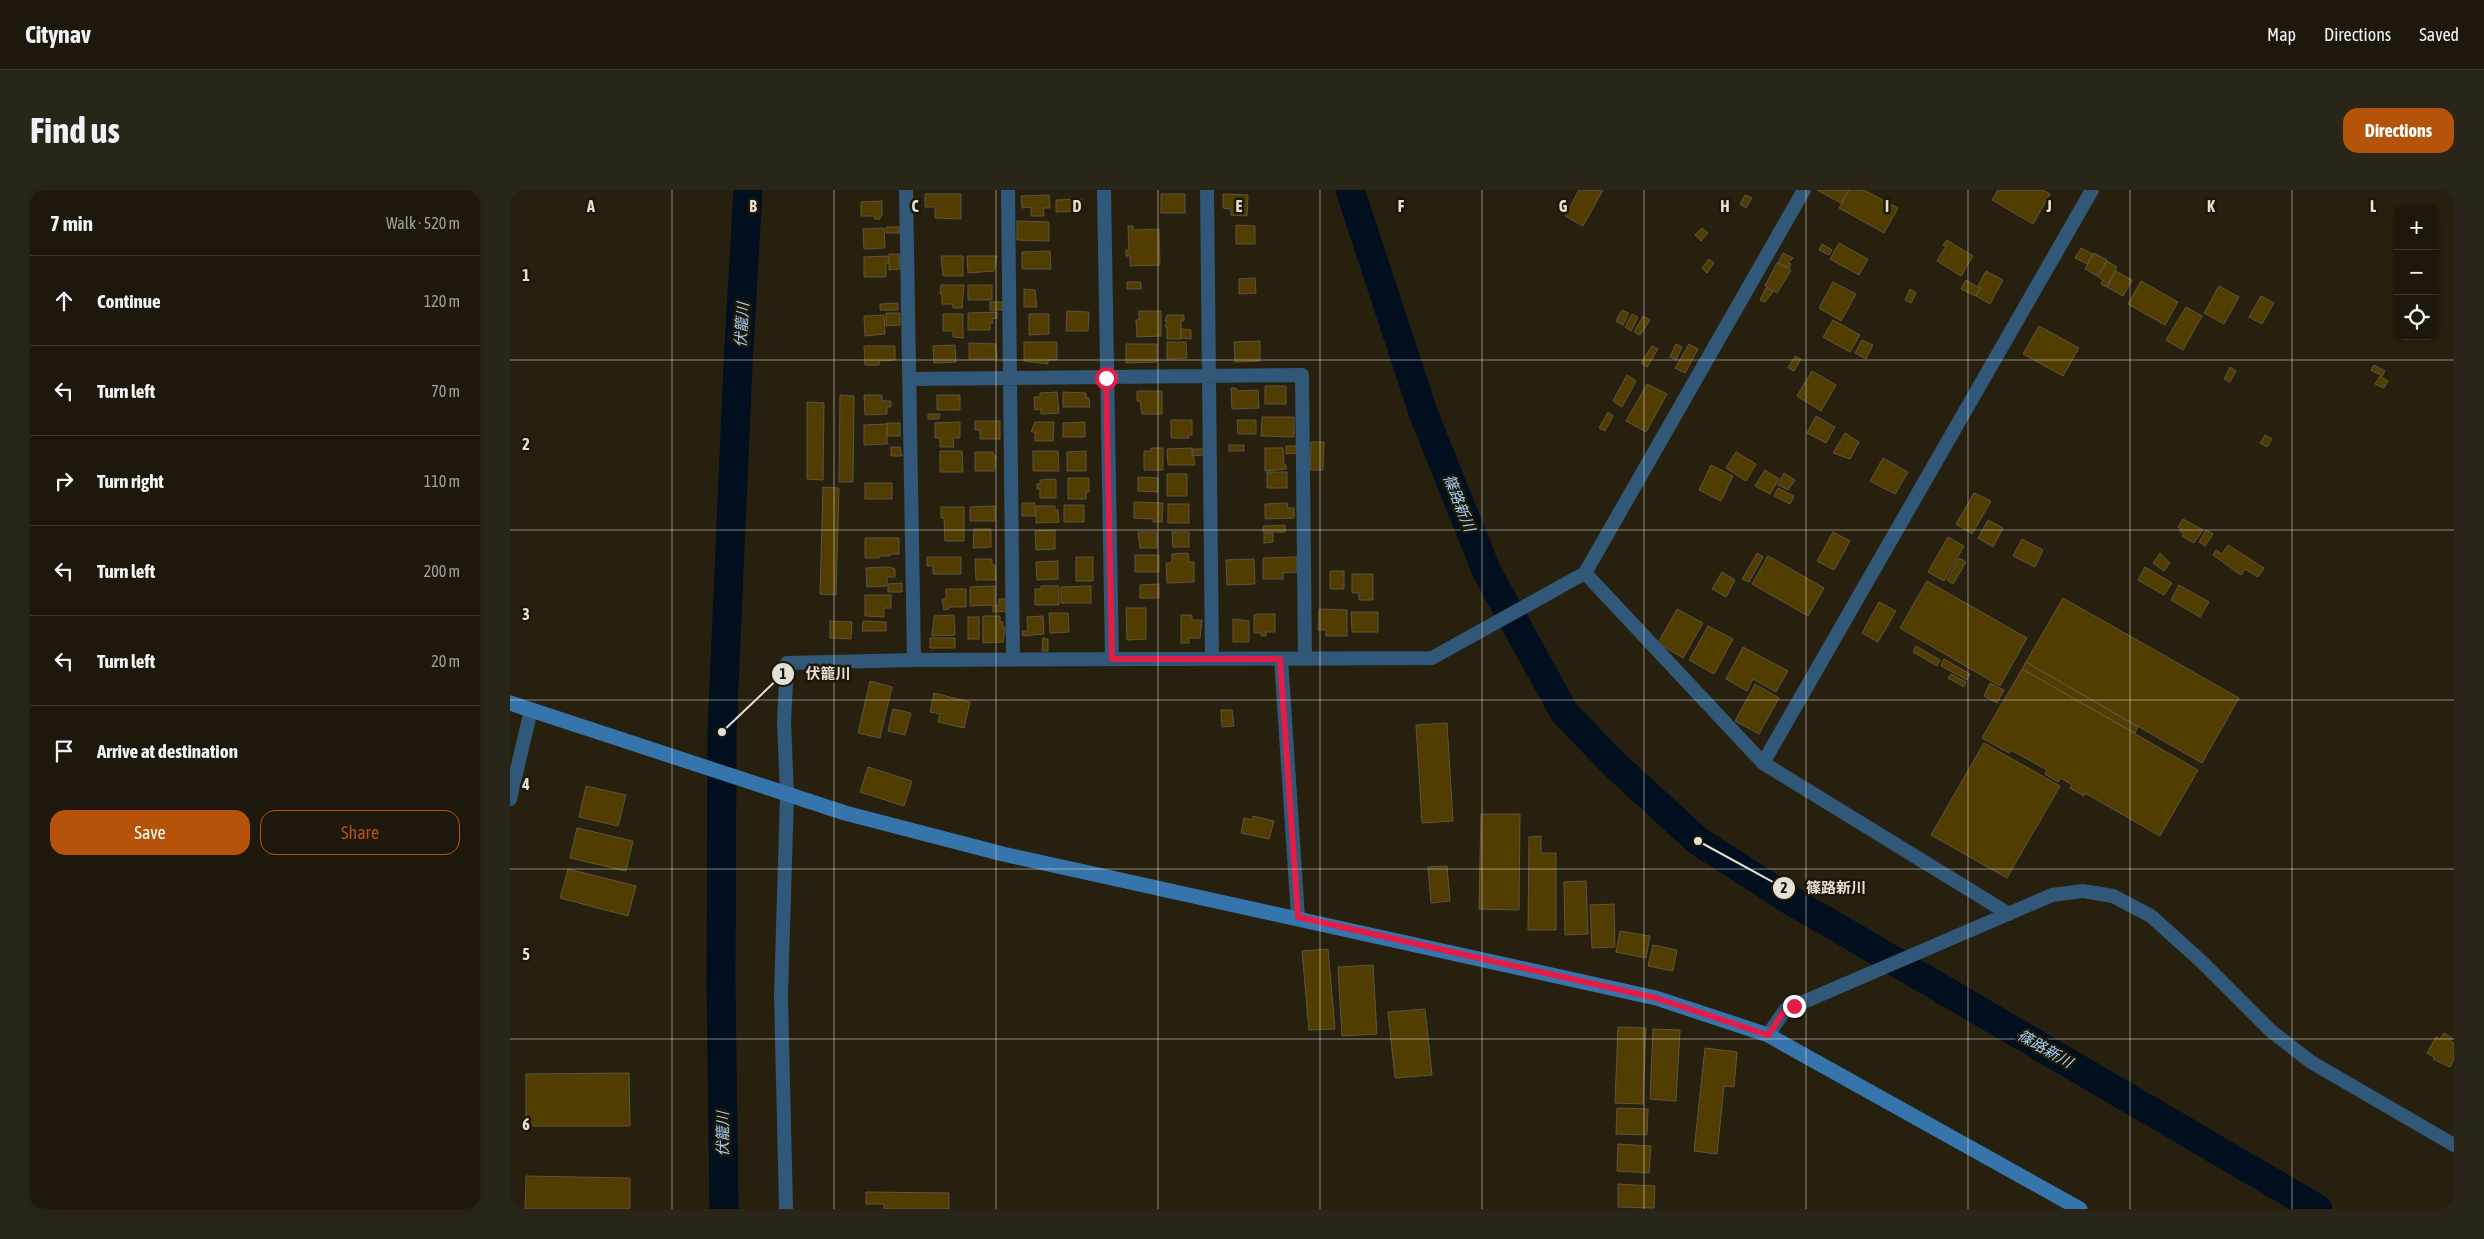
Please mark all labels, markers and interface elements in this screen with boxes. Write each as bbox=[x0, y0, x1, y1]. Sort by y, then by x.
text: Citynav bbox=[25, 21, 91, 48]
text: Map bbox=[2267, 24, 2296, 45]
text: Directions bbox=[2324, 24, 2391, 45]
text: Saved bbox=[2419, 24, 2459, 45]
button: Directions bbox=[2343, 108, 2454, 153]
text: Find us bbox=[30, 110, 120, 150]
text: A bbox=[586, 197, 595, 215]
text: B bbox=[749, 197, 757, 215]
text: C bbox=[911, 197, 919, 215]
text: D bbox=[1073, 197, 1082, 215]
text: E bbox=[1236, 197, 1243, 215]
text: F bbox=[1398, 197, 1405, 215]
text: G bbox=[1559, 197, 1568, 215]
text: H bbox=[1720, 197, 1730, 215]
text: I bbox=[1885, 197, 1889, 215]
text: J bbox=[2045, 197, 2052, 215]
text: K bbox=[2207, 197, 2215, 215]
text: L bbox=[2370, 197, 2377, 215]
map controls bbox=[2394, 205, 2439, 340]
button: + bbox=[2394, 205, 2439, 250]
text: 7 min bbox=[50, 211, 93, 235]
text: Walk · 520 m bbox=[386, 214, 460, 232]
button: − bbox=[2394, 250, 2439, 295]
text: 1 bbox=[522, 266, 530, 284]
icon: ahead bbox=[50, 287, 78, 315]
text: Continue bbox=[97, 290, 161, 312]
text: 120 m bbox=[424, 292, 460, 310]
button: locate bbox=[2394, 295, 2439, 340]
water label: 伏籠川 bbox=[732, 300, 751, 348]
route start bbox=[1095, 367, 1118, 390]
icon: left bbox=[50, 377, 78, 405]
text: Turn left bbox=[97, 380, 155, 402]
text: 70 m bbox=[431, 382, 460, 400]
text: 2 bbox=[522, 435, 530, 453]
icon: right bbox=[50, 467, 78, 495]
text: Turn right bbox=[97, 470, 164, 492]
text: 110 m bbox=[424, 472, 460, 490]
water label: 篠路新川 bbox=[1440, 472, 1479, 536]
icon: left bbox=[50, 557, 78, 585]
text: Turn left bbox=[97, 560, 155, 582]
text: 200 m bbox=[424, 562, 460, 580]
text: 3 bbox=[522, 605, 530, 623]
icon: left bbox=[50, 647, 78, 675]
text: Turn left bbox=[97, 650, 155, 672]
text: 20 m bbox=[431, 652, 460, 670]
callout: 伏籠川 bbox=[770, 659, 860, 689]
text: 1 bbox=[779, 665, 787, 682]
text: 伏籠川 bbox=[805, 665, 851, 682]
icon: arrive bbox=[50, 737, 78, 765]
text: Arrive at destination bbox=[97, 740, 238, 762]
text: 4 bbox=[521, 775, 530, 793]
button: Save bbox=[50, 810, 250, 855]
button: Share bbox=[260, 810, 460, 855]
callout: 篠路新川 bbox=[1771, 873, 1876, 903]
text: 2 bbox=[1780, 879, 1788, 896]
text: 篠路新川 bbox=[1806, 879, 1866, 896]
text: 5 bbox=[522, 945, 530, 963]
route end bbox=[1783, 995, 1806, 1018]
water label: 篠路新川 bbox=[2015, 1026, 2077, 1072]
water label: 伏籠川 bbox=[714, 1110, 731, 1157]
text: 6 bbox=[522, 1115, 530, 1133]

